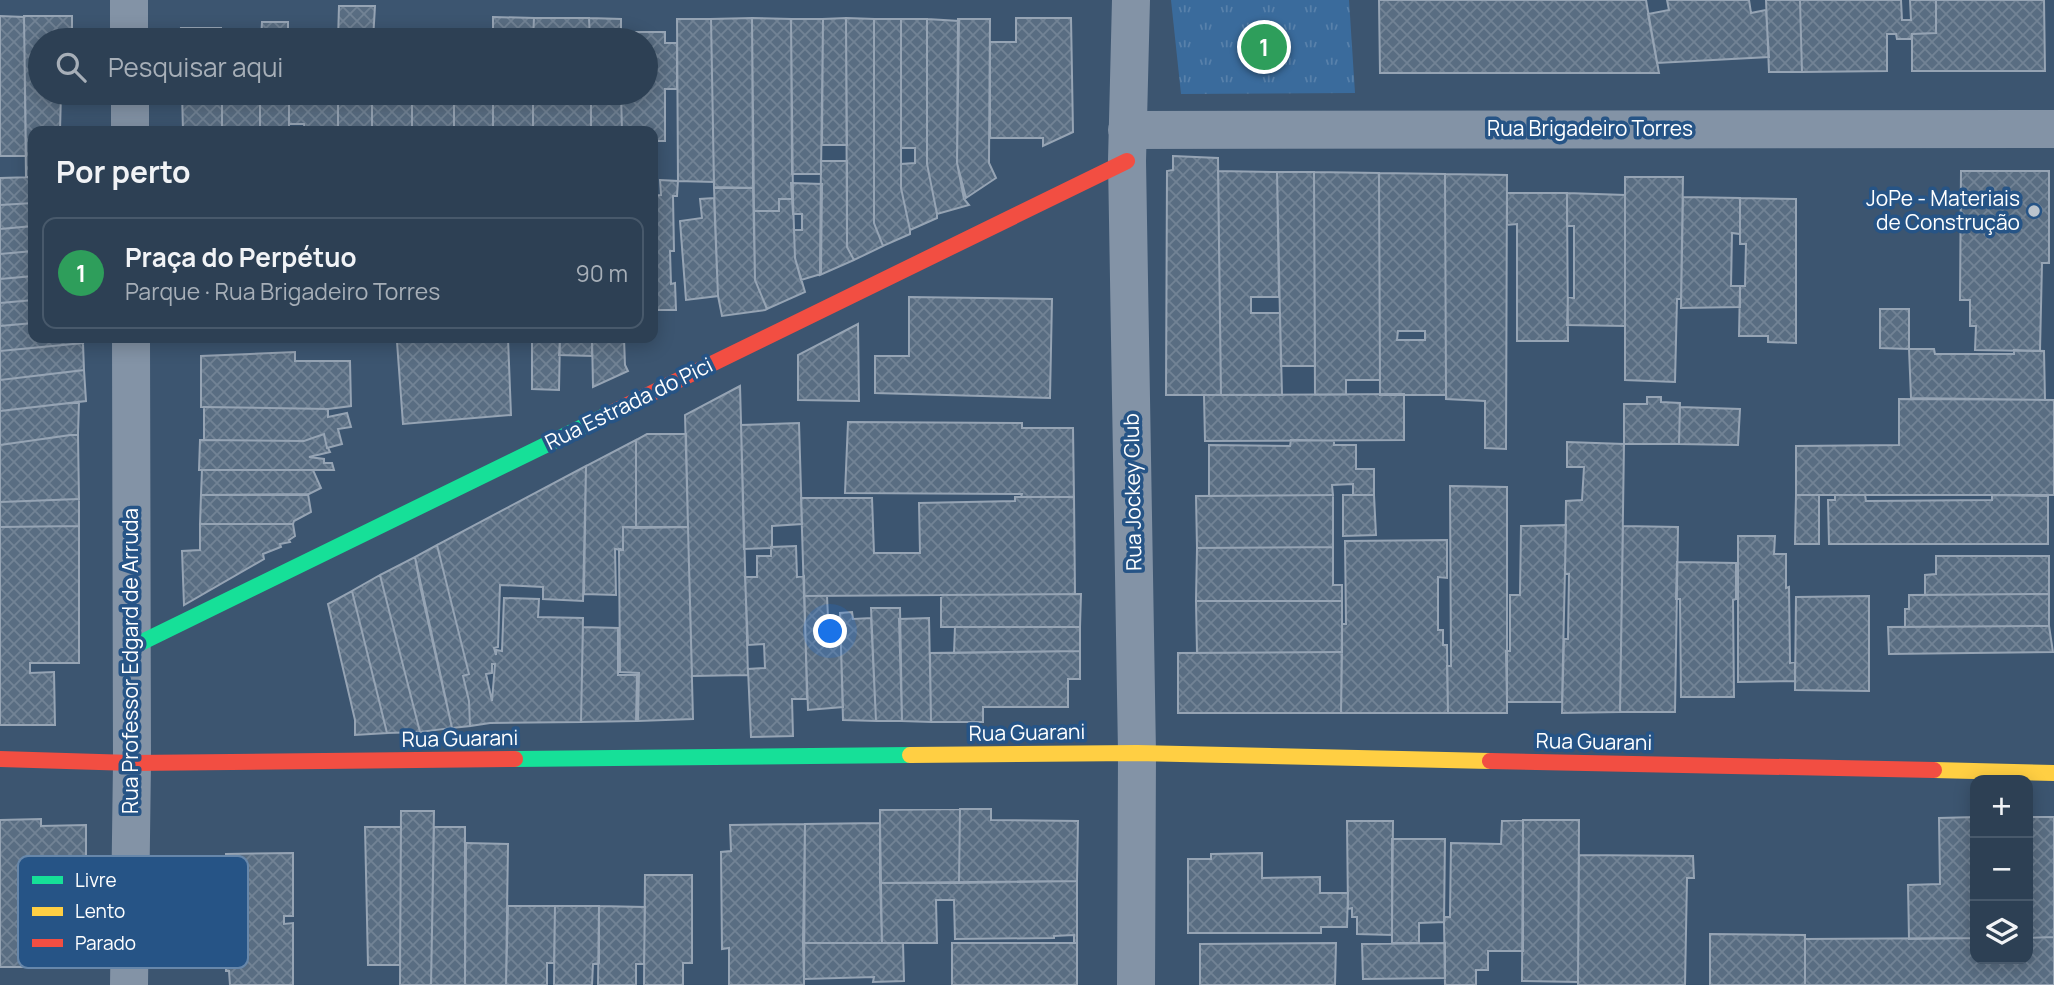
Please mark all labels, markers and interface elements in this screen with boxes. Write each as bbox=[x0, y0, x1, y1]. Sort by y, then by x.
pin: 1 bbox=[1241, 21, 1287, 73]
search box bbox=[28, 28, 658, 105]
icon: search bbox=[52, 48, 90, 86]
text: Pesquisar aqui bbox=[108, 49, 283, 85]
street label: Rua Brigadeiro Torres bbox=[1487, 114, 1693, 142]
text: Por perto bbox=[56, 151, 191, 192]
place label: JoPe - Materiais de Construção bbox=[1866, 184, 2020, 236]
marker: JoPe - Materiais de Construção bbox=[2026, 203, 2042, 219]
text: Praça do Perpétuo bbox=[125, 239, 357, 275]
text: 1 bbox=[76, 257, 86, 289]
text: 90 m bbox=[576, 257, 628, 289]
text: Parque · Rua Brigadeiro Torres bbox=[125, 275, 440, 307]
street label: Rua Estrada do Pici bbox=[540, 350, 717, 456]
street label: Rua Jockey Club bbox=[1117, 413, 1147, 571]
street label: Rua Professor Edgard de Arruda bbox=[116, 508, 144, 814]
your location bbox=[813, 614, 847, 648]
street label: Rua Guarani bbox=[968, 717, 1086, 747]
street label: Rua Guarani bbox=[401, 723, 519, 753]
street label: Rua Guarani bbox=[1535, 726, 1653, 756]
map controls bbox=[1970, 775, 2033, 964]
button: + bbox=[1970, 775, 2033, 838]
button: − bbox=[1970, 838, 2033, 901]
legend bbox=[18, 856, 248, 968]
text: Livre bbox=[75, 867, 117, 893]
text: Lento bbox=[75, 898, 125, 924]
button: layers bbox=[1970, 901, 2033, 964]
text: Parado bbox=[75, 930, 136, 956]

